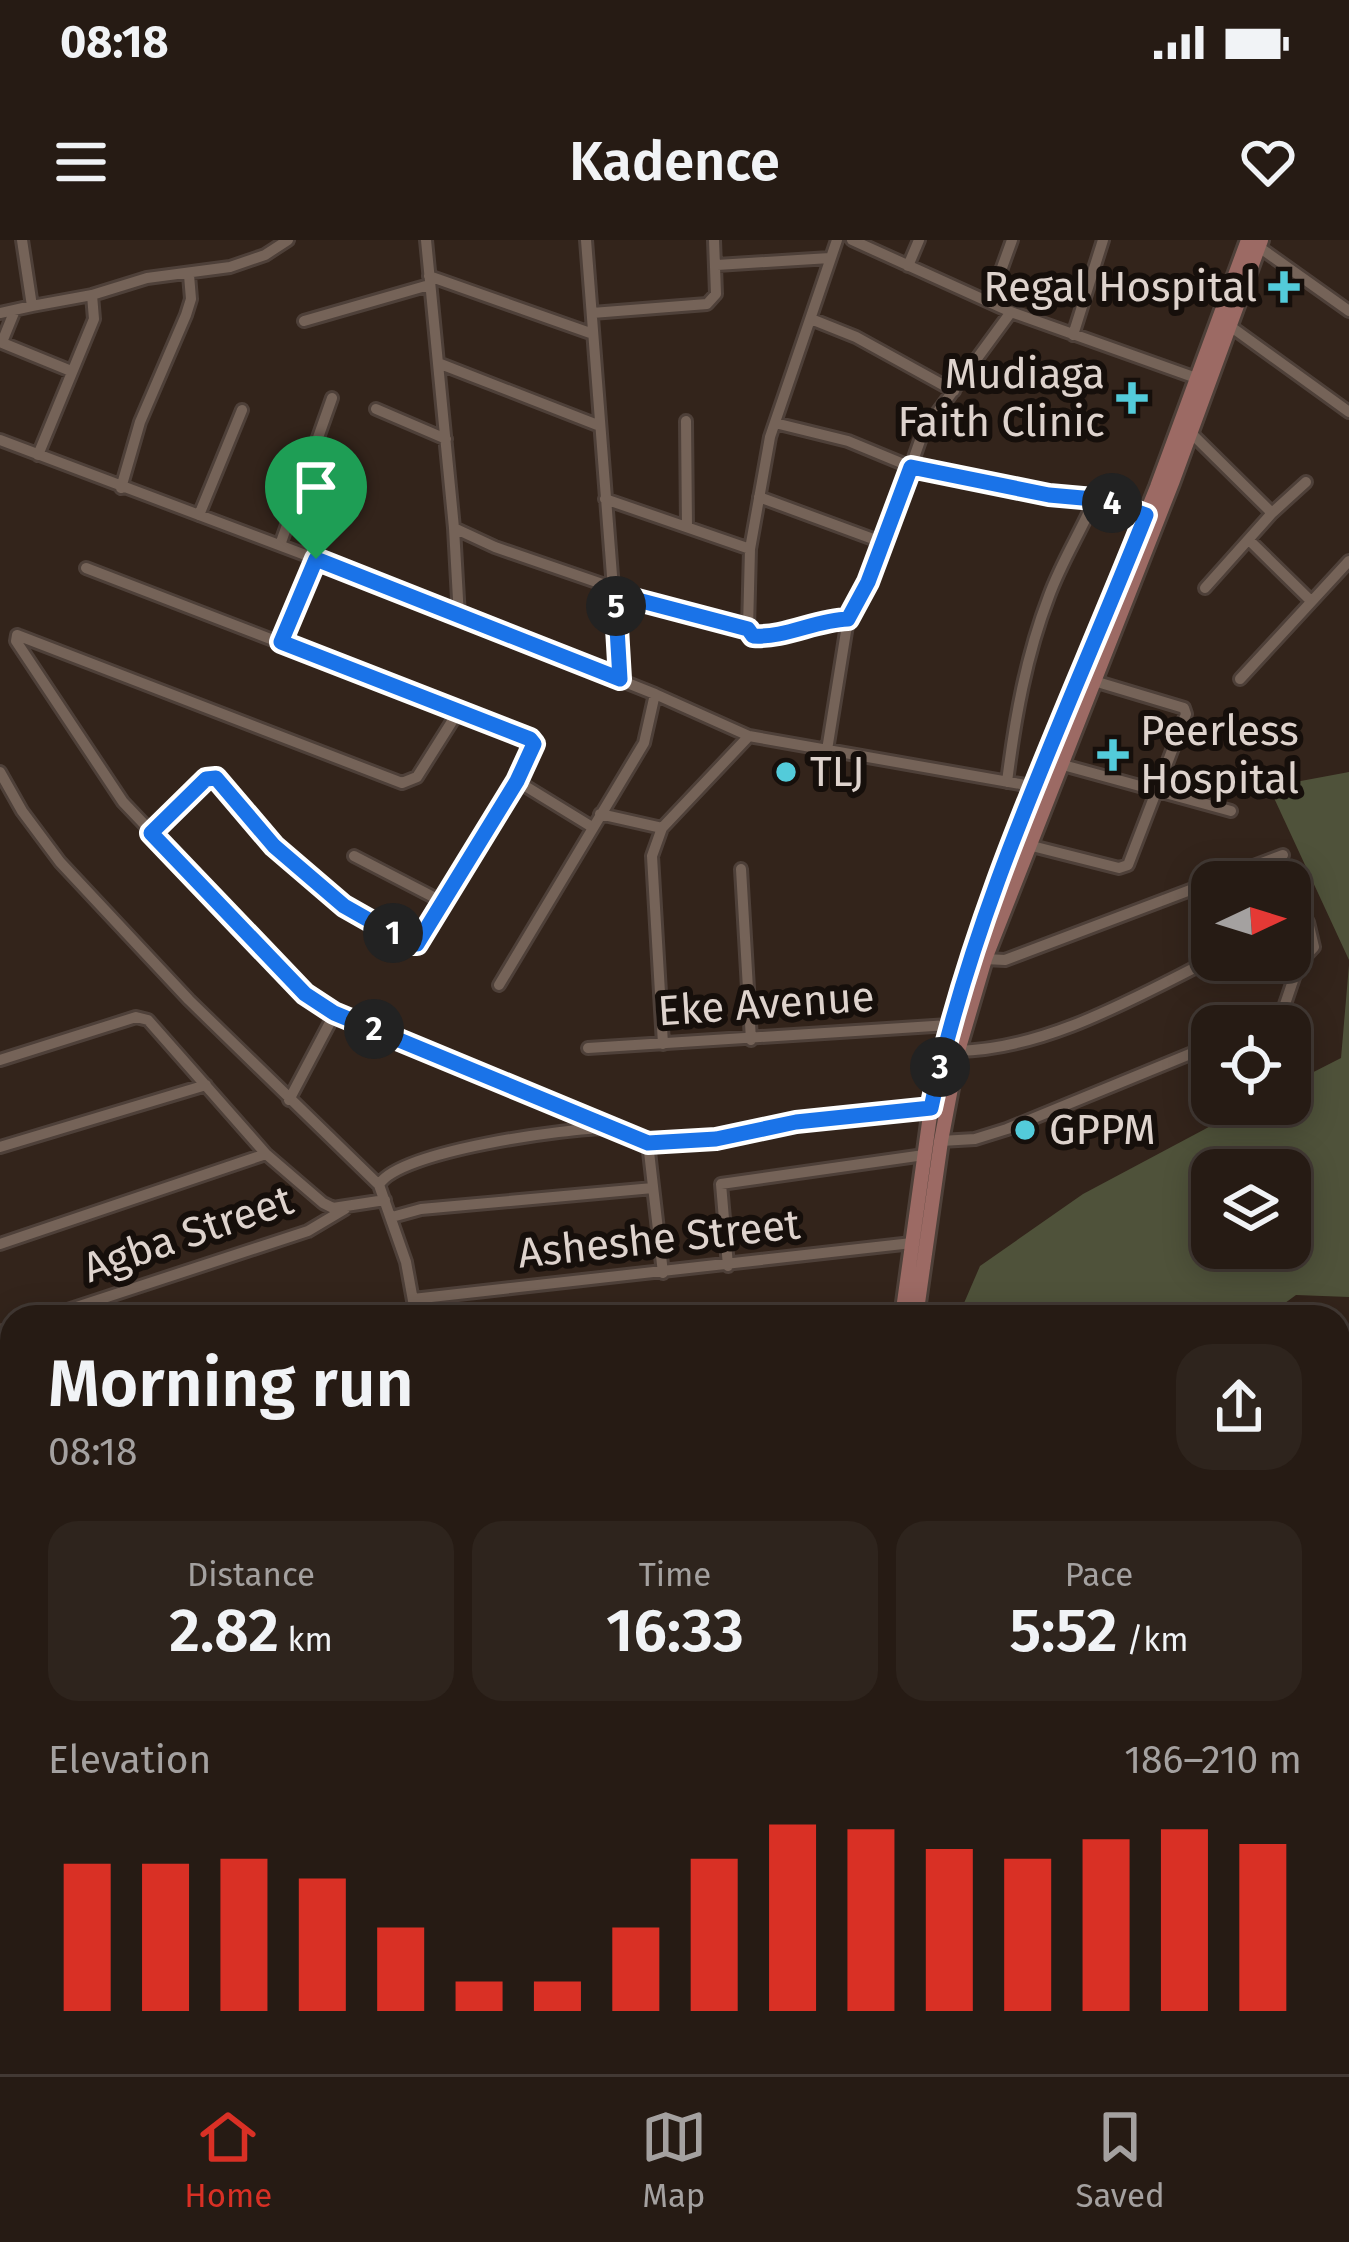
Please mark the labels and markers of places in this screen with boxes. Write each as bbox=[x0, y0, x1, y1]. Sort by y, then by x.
place label: Regal Hospital bbox=[983, 262, 1257, 312]
marker: Regal Hospital bbox=[1268, 271, 1300, 303]
place label: Mudiaga Faith Clinic bbox=[898, 349, 1105, 447]
marker: Mudiaga Faith Clinic bbox=[1116, 382, 1148, 414]
pin bbox=[265, 436, 367, 559]
pin: 4 bbox=[1082, 473, 1142, 533]
pin: 5 bbox=[586, 576, 646, 636]
place label: Peerless Hospital bbox=[1140, 706, 1299, 804]
marker: Peerless Hospital bbox=[1097, 739, 1129, 771]
place label: TLJ bbox=[810, 747, 865, 797]
marker: TLJ bbox=[773, 759, 799, 785]
pin: 1 bbox=[363, 903, 423, 963]
pin: 2 bbox=[344, 999, 404, 1059]
pin: 3 bbox=[910, 1037, 970, 1097]
place label: GPPM bbox=[1049, 1105, 1156, 1155]
marker: GPPM bbox=[1012, 1117, 1038, 1143]

